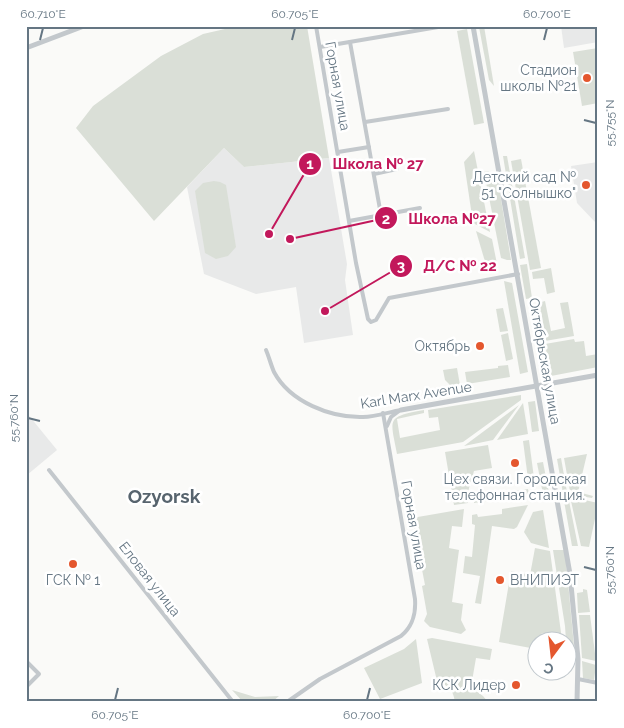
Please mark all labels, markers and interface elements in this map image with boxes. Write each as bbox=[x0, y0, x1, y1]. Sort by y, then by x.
text: 60.710°E bbox=[20, 7, 66, 21]
text: 60.705°E bbox=[271, 7, 319, 21]
text: 60.700°E bbox=[523, 7, 571, 21]
street label: Горная улица bbox=[322, 40, 354, 132]
place label: Стадион школы №21 bbox=[500, 62, 577, 94]
marker: Стадион школы №21 bbox=[581, 72, 593, 84]
text: 55.755°N bbox=[603, 100, 617, 146]
callout: Школа № 27 bbox=[297, 149, 433, 179]
text: 1 bbox=[306, 155, 314, 173]
text: Школа № 27 bbox=[332, 155, 424, 173]
place label: Детский сад № 51 "Солнышко" bbox=[472, 169, 576, 201]
marker: Детский сад № 51 "Солнышко" bbox=[580, 179, 592, 191]
callout: Школа №27 bbox=[373, 203, 506, 233]
text: 2 bbox=[382, 210, 390, 228]
text: Школа №27 bbox=[408, 210, 496, 228]
callout: Д/С № 22 bbox=[388, 251, 507, 281]
text: 3 bbox=[397, 257, 405, 275]
text: Д/С № 22 bbox=[423, 257, 497, 275]
street label: Октябрьская улица bbox=[526, 297, 564, 425]
place label: Октябрь bbox=[414, 338, 470, 354]
marker: Октябрь bbox=[474, 340, 486, 352]
street label: Karl Marx Avenue bbox=[359, 378, 473, 412]
text: 55.760°N bbox=[7, 394, 21, 442]
marker: Цех связи. Городская телефонная станция. bbox=[509, 457, 521, 469]
place label: Цех связи. Городская телефонная станция. bbox=[444, 471, 586, 503]
street label: Горная улица bbox=[398, 479, 430, 571]
district label: Ozyorsk bbox=[128, 485, 201, 507]
street label: Еловая улица bbox=[116, 539, 184, 619]
text: 55.760°N bbox=[603, 546, 617, 594]
marker: ГСК № 1 bbox=[67, 558, 79, 570]
place label: ГСК № 1 bbox=[46, 572, 100, 588]
place label: ВНИПИЭТ bbox=[510, 572, 580, 588]
marker: ВНИПИЭТ bbox=[494, 574, 506, 586]
north arrow bbox=[526, 630, 576, 680]
text: С bbox=[542, 659, 555, 678]
place label: КСК Лидер bbox=[432, 677, 506, 693]
marker: КСК Лидер bbox=[510, 679, 522, 691]
text: 60.705°E bbox=[91, 708, 139, 722]
text: 60.700°E bbox=[343, 708, 391, 722]

